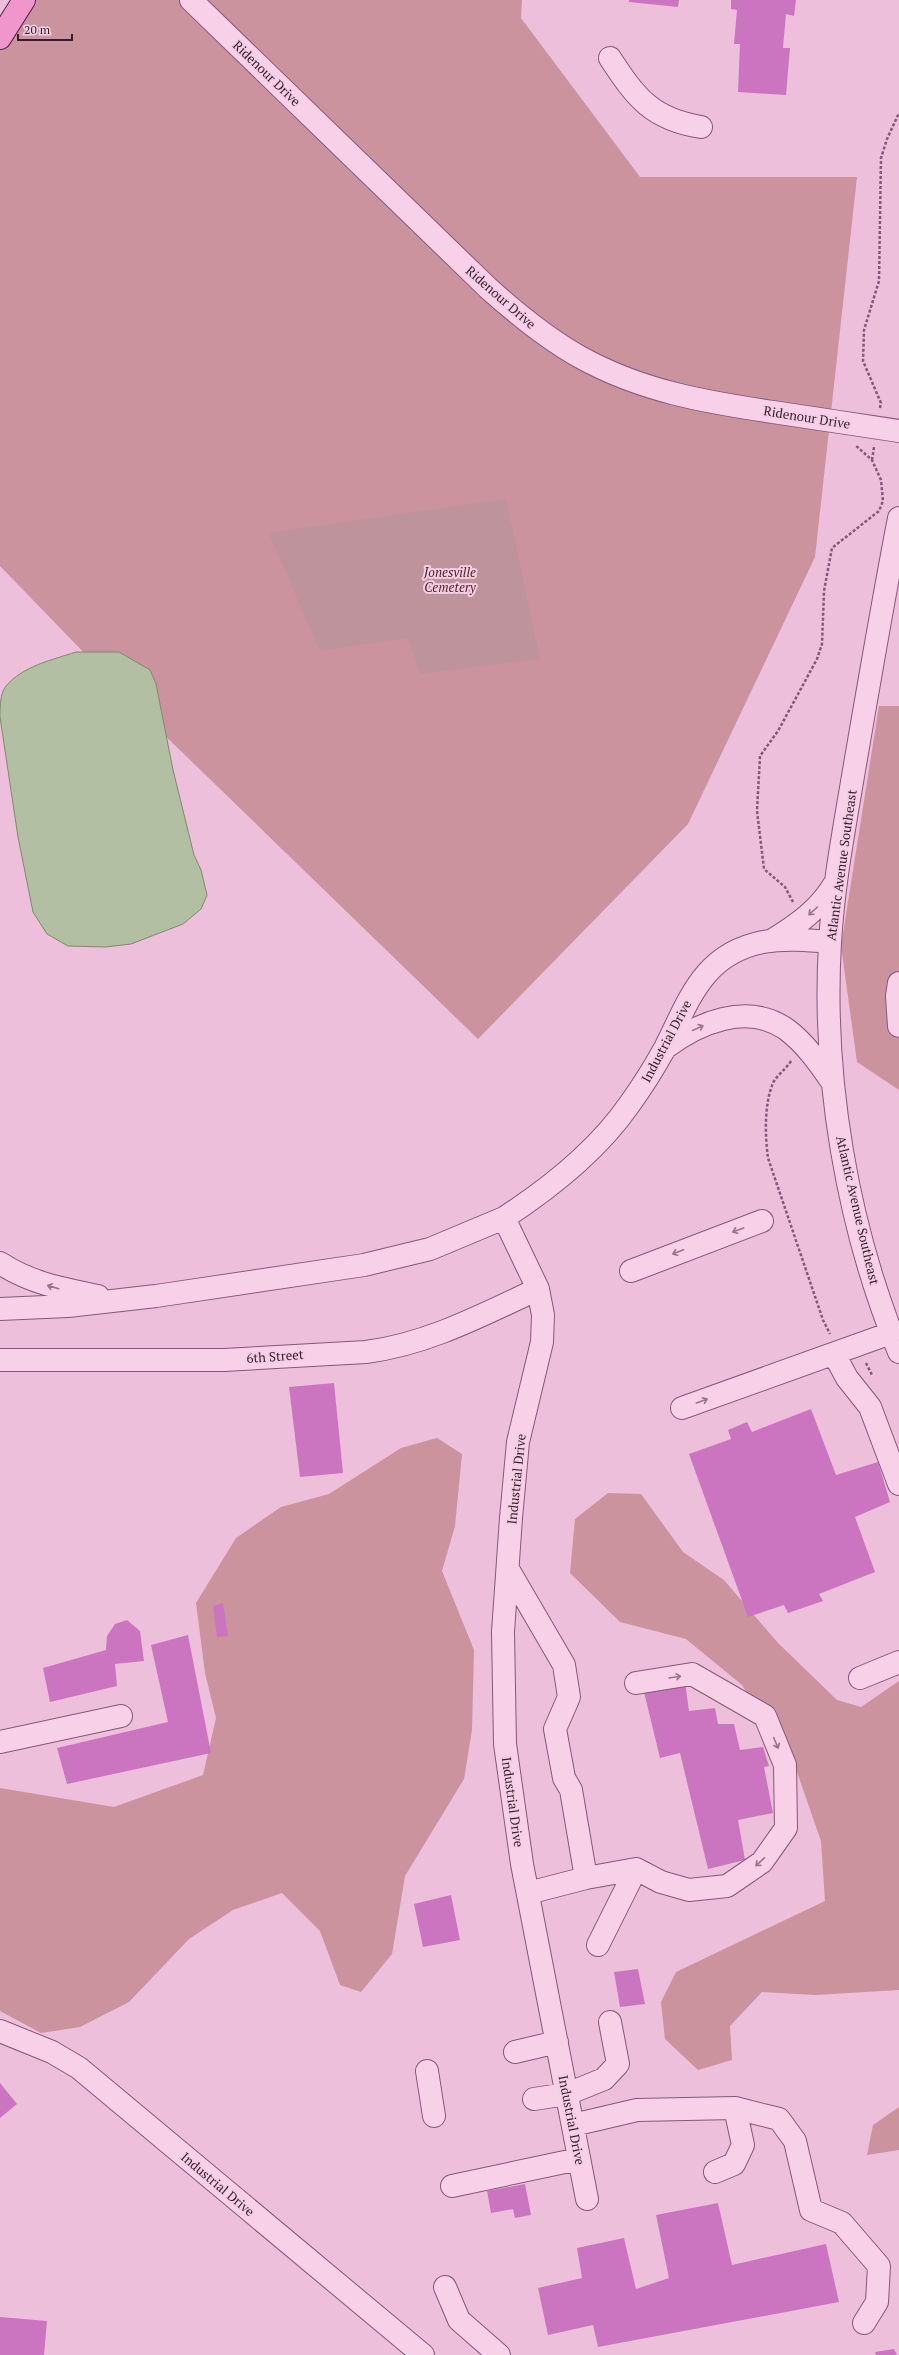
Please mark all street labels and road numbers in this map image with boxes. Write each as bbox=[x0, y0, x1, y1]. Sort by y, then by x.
street label: Ridenour Drive bbox=[229, 36, 305, 110]
street label: Ridenour Drive bbox=[462, 262, 540, 332]
street label: Ridenour Drive bbox=[762, 401, 852, 433]
street label: Atlantic Avenue Southeast bbox=[821, 788, 861, 942]
street label: Industrial Drive bbox=[637, 997, 695, 1085]
street label: Atlantic Avenue Southeast bbox=[832, 1134, 884, 1286]
street label: 6th Street bbox=[246, 1345, 304, 1367]
street label: Industrial Drive bbox=[502, 1433, 530, 1525]
street label: Industrial Drive bbox=[498, 1756, 528, 1848]
street label: Industrial Drive bbox=[554, 2074, 590, 2166]
street label: Industrial Drive bbox=[177, 2148, 259, 2220]

